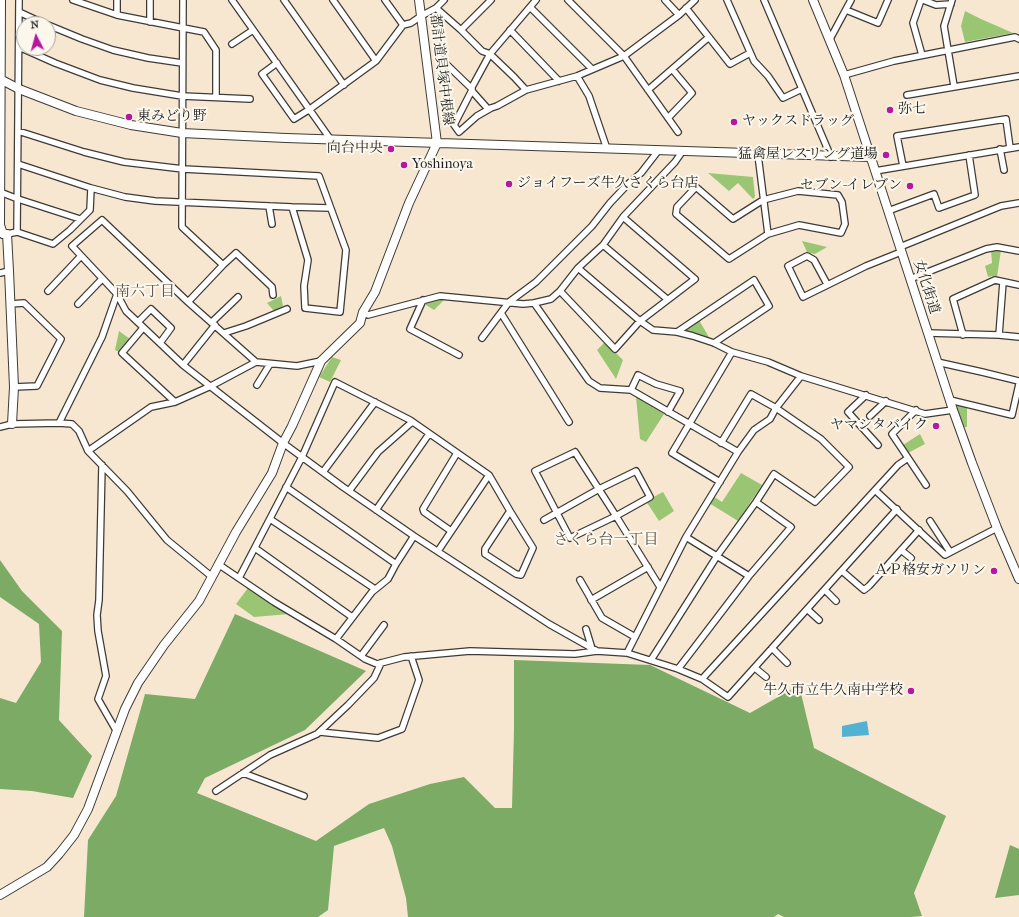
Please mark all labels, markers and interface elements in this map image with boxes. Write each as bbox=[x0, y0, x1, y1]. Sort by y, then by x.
street label: 都計道貝塚中根線 bbox=[426, 13, 456, 127]
north arrow bbox=[16, 16, 56, 56]
text: N bbox=[30, 18, 40, 31]
place label: 弥七 bbox=[898, 102, 926, 118]
marker: 弥七 bbox=[885, 105, 895, 115]
place label: 東みどり野 bbox=[137, 109, 207, 125]
marker: 東みどり野 bbox=[124, 112, 134, 122]
place label: ヤックスドラッグ bbox=[742, 114, 854, 130]
marker: ヤックスドラッグ bbox=[729, 117, 739, 127]
place label: 向台中央 bbox=[327, 141, 383, 157]
marker: 向台中央 bbox=[386, 144, 396, 154]
place label: 猛禽屋レスリング道場 bbox=[738, 147, 878, 163]
marker: 猛禽屋レスリング道場 bbox=[881, 150, 891, 160]
place label: Yoshinoya bbox=[412, 157, 473, 173]
marker: Yoshinoya bbox=[399, 160, 409, 170]
place label: ジョイフーズ牛久さくら台店 bbox=[517, 176, 699, 192]
place label: セブン-イレブン bbox=[800, 178, 902, 194]
marker: ジョイフーズ牛久さくら台店 bbox=[504, 179, 514, 189]
marker: セブン-イレブン bbox=[905, 181, 915, 191]
street label: 女化街道 bbox=[909, 258, 943, 316]
district label: 南六丁目 bbox=[115, 283, 175, 301]
place label: ヤマシタバイク bbox=[830, 418, 928, 434]
marker: ヤマシタバイク bbox=[931, 421, 941, 431]
district label: さくら台一丁目 bbox=[554, 531, 658, 549]
place label: ＡＰ格安ガソリン bbox=[874, 563, 986, 579]
marker: ＡＰ格安ガソリン bbox=[989, 566, 999, 576]
place label: 牛久市立牛久南中学校 bbox=[763, 683, 903, 699]
marker: 牛久市立牛久南中学校 bbox=[906, 686, 916, 696]

